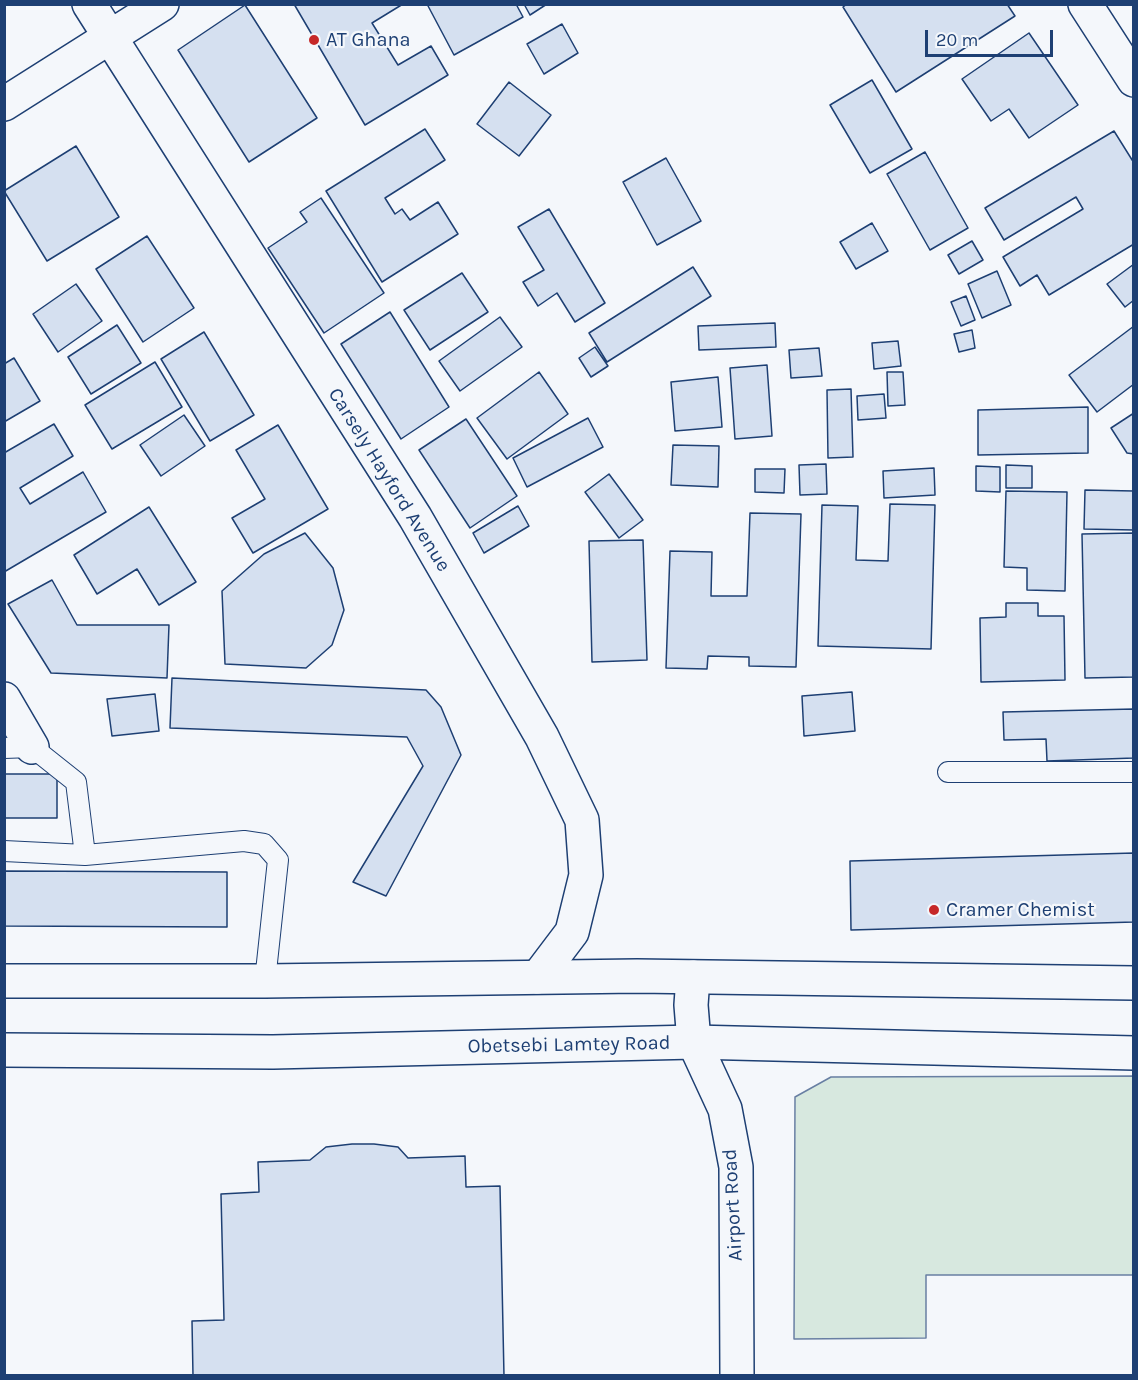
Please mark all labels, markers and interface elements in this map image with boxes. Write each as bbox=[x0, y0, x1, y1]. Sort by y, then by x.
scale bar bbox=[928, 18, 1056, 56]
place label: AT Ghana bbox=[326, 28, 410, 52]
text: 20 m bbox=[936, 29, 978, 51]
marker: AT Ghana bbox=[307, 33, 321, 47]
street label: Carsely Hayford Avenue bbox=[323, 384, 455, 576]
place label: Cramer Chemist bbox=[946, 898, 1095, 922]
marker: Cramer Chemist bbox=[927, 903, 941, 917]
street label: Obetsebi Lamtey Road bbox=[467, 1031, 671, 1059]
street label: Airport Road bbox=[718, 1148, 748, 1262]

